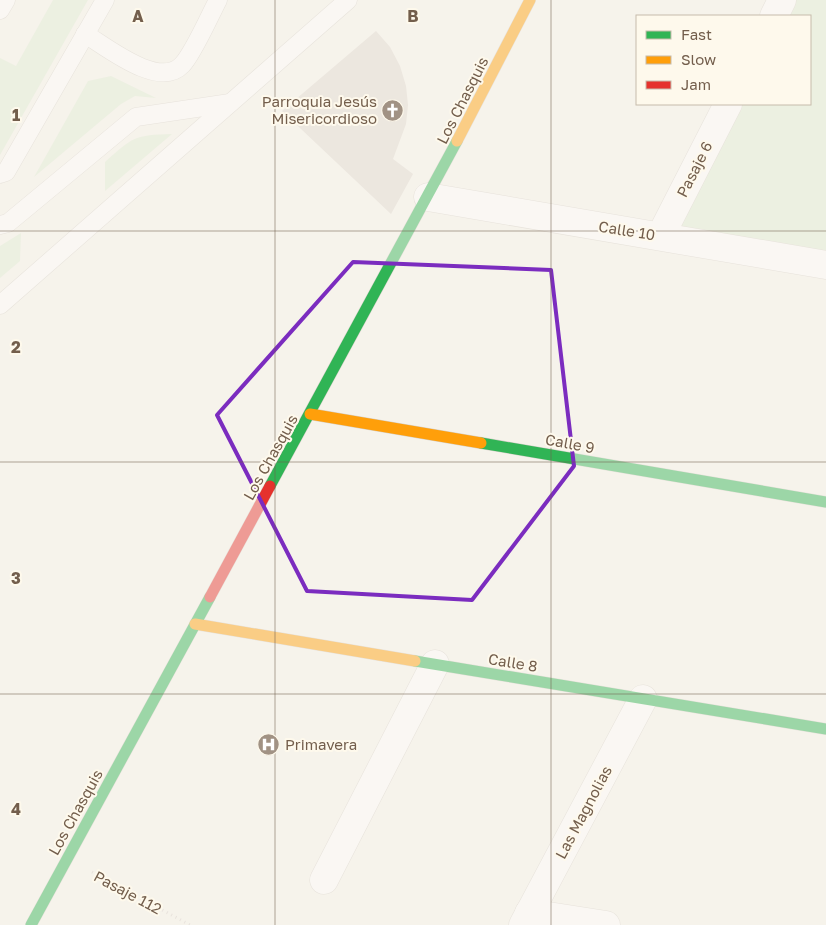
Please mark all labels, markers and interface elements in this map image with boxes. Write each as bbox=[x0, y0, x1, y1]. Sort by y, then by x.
text: A bbox=[132, 6, 144, 26]
text: B bbox=[407, 6, 419, 26]
legend bbox=[636, 15, 811, 105]
text: Fast bbox=[681, 25, 712, 43]
text: Slow bbox=[681, 50, 716, 68]
street label: Los Chasquis bbox=[432, 53, 492, 147]
text: Jam bbox=[681, 75, 711, 93]
place label: Parroquia Jesús Misericordioso bbox=[262, 92, 377, 127]
church icon: Parroquia Jesús Misericordioso bbox=[381, 98, 405, 122]
text: 1 bbox=[12, 105, 20, 125]
street label: Pasaje 6 bbox=[672, 138, 716, 200]
street label: Calle 10 bbox=[597, 217, 657, 243]
text: 2 bbox=[11, 337, 21, 357]
street label: Los Chasquis bbox=[239, 411, 301, 503]
street label: Calle 9 bbox=[544, 430, 596, 456]
text: 3 bbox=[11, 568, 21, 588]
street label: Calle 8 bbox=[487, 649, 539, 675]
hospital icon: Primavera bbox=[257, 732, 281, 756]
place label: Primavera bbox=[285, 735, 357, 753]
street label: Las Magnolias bbox=[551, 762, 615, 862]
street label: Los Chasquis bbox=[44, 766, 106, 858]
text: 4 bbox=[11, 799, 21, 819]
street label: Pasaje 112 bbox=[91, 867, 165, 917]

